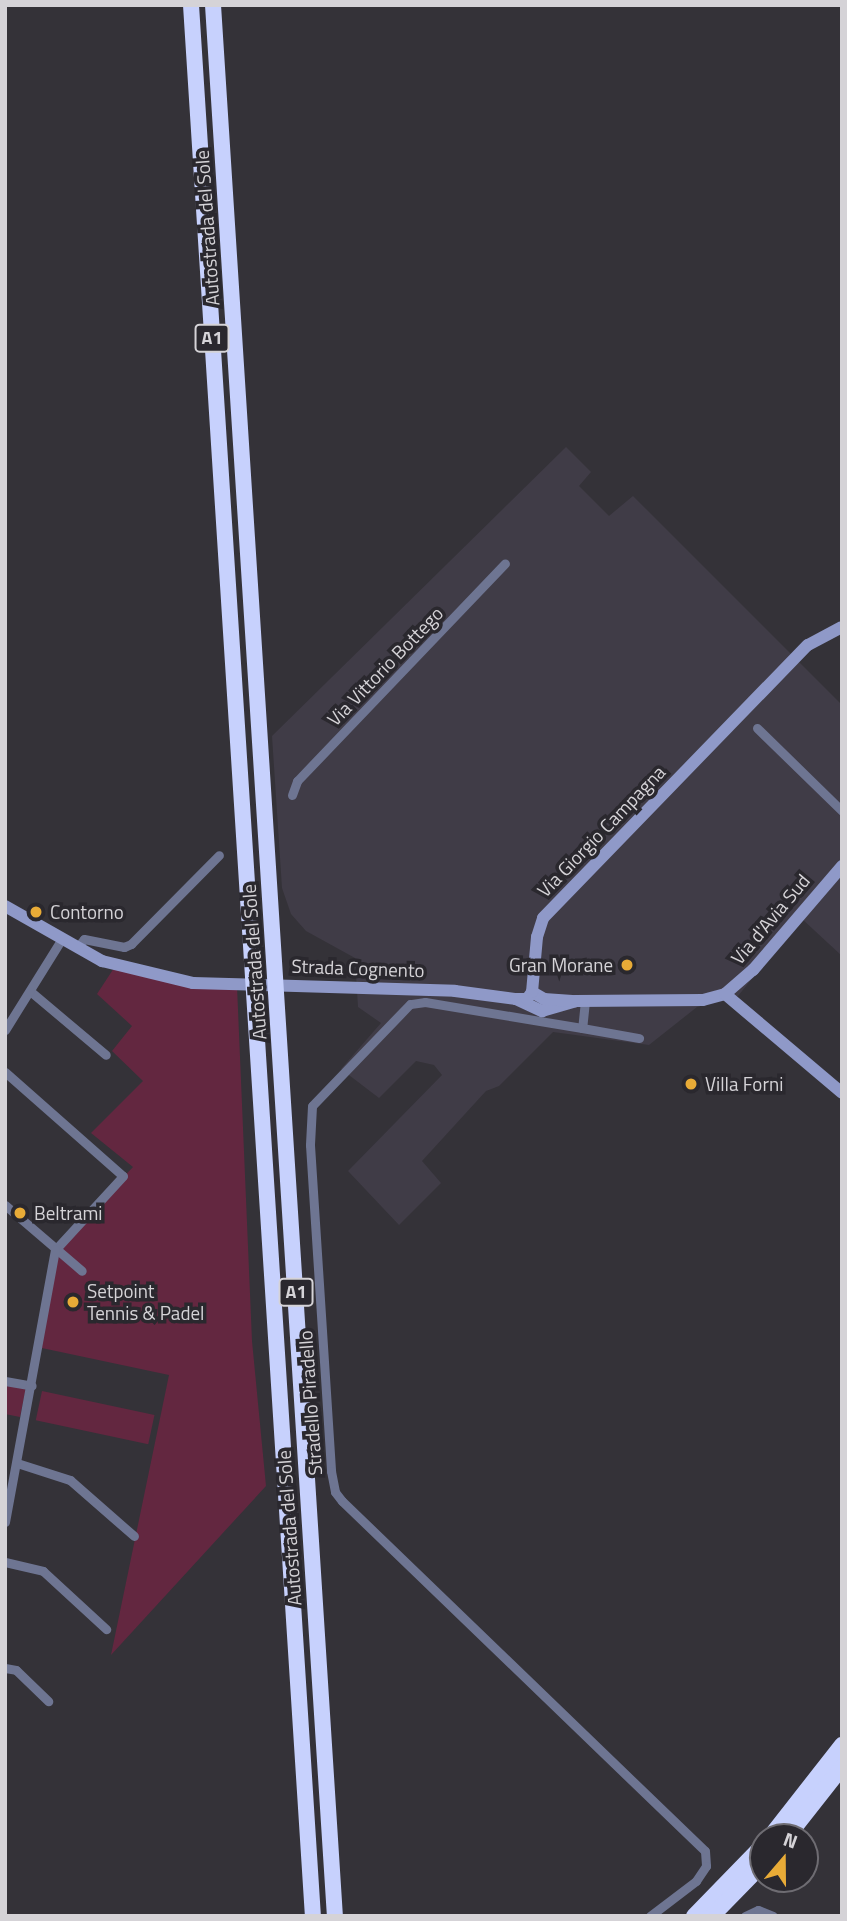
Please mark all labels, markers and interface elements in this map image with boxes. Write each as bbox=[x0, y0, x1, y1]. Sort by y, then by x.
street label: Autostrada del Sole bbox=[190, 149, 224, 307]
road number: A1 bbox=[194, 324, 230, 352]
street label: Via Vittorio Bottego bbox=[322, 602, 448, 730]
street label: Via Giorgio Campagna bbox=[532, 760, 670, 902]
street label: Via d'Avia Sud bbox=[726, 869, 814, 969]
street label: Autostrada del Sole bbox=[237, 883, 271, 1041]
place label: Contorno bbox=[50, 901, 124, 923]
marker: Contorno bbox=[28, 904, 44, 920]
street label: Strada Cognento bbox=[291, 954, 425, 982]
place label: Gran Morane bbox=[509, 954, 613, 976]
marker: Gran Morane bbox=[619, 957, 635, 973]
place label: Villa Forni bbox=[705, 1073, 783, 1095]
marker: Villa Forni bbox=[683, 1076, 699, 1092]
place label: Beltrami bbox=[34, 1202, 102, 1224]
marker: Beltrami bbox=[12, 1205, 28, 1221]
road number: A1 bbox=[278, 1278, 314, 1307]
place label: Setpoint Tennis & Padel bbox=[87, 1280, 204, 1324]
marker: Setpoint Tennis & Padel bbox=[65, 1294, 81, 1310]
street label: Stradello Piradello bbox=[294, 1330, 326, 1476]
street label: Autostrada del Sole bbox=[272, 1449, 306, 1607]
north arrow bbox=[749, 1823, 819, 1893]
text: N bbox=[780, 1824, 802, 1856]

